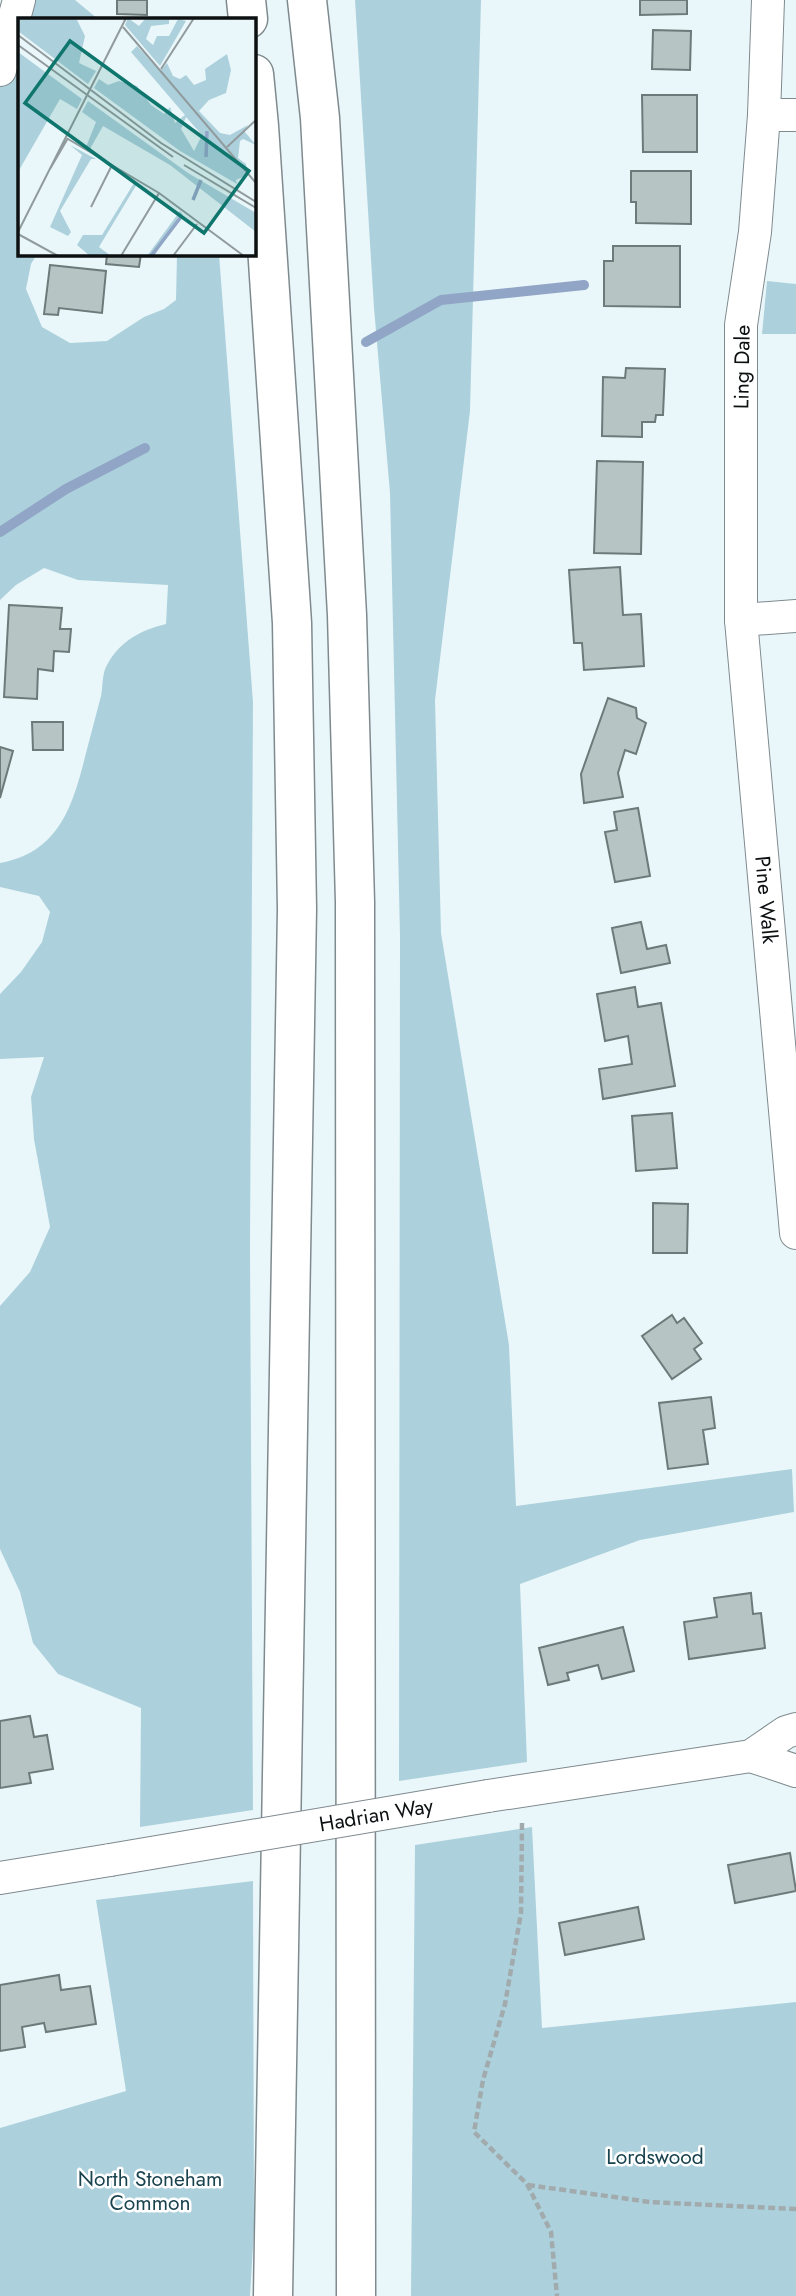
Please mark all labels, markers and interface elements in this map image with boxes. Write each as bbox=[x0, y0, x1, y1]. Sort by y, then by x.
inset map bbox=[18, 18, 256, 256]
street label: Ling Dale bbox=[726, 324, 758, 409]
street label: Pine Walk bbox=[747, 855, 785, 946]
street label: Hadrian Way bbox=[317, 1790, 436, 1839]
park label: Lordswood bbox=[606, 2142, 704, 2172]
park label: North Stoneham Common bbox=[78, 2164, 222, 2218]

